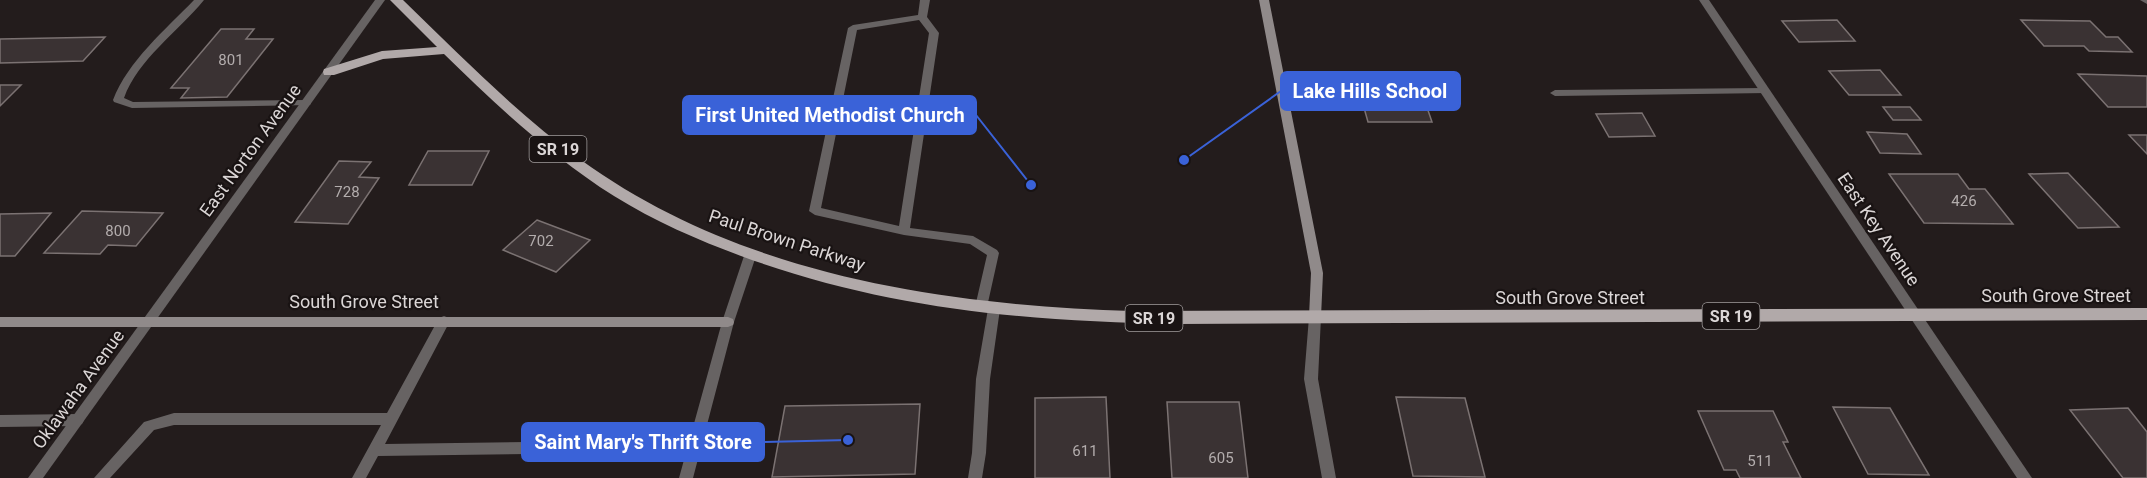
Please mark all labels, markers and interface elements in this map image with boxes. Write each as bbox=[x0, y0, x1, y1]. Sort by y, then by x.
house number: 801 bbox=[218, 51, 244, 69]
callout: Lake Hills School bbox=[1281, 72, 1460, 110]
text: Lake Hills School bbox=[1293, 79, 1447, 103]
street label: East Norton Avenue bbox=[195, 80, 305, 220]
callout: First United Methodist Church bbox=[683, 96, 976, 134]
text: First United Methodist Church bbox=[695, 103, 965, 127]
road number: SR 19 bbox=[530, 136, 586, 162]
street label: East Key Avenue bbox=[1833, 168, 1925, 290]
house number: 728 bbox=[334, 183, 360, 201]
house number: 426 bbox=[1951, 192, 1977, 210]
street label: Paul Brown Parkway bbox=[706, 205, 868, 275]
house number: 800 bbox=[105, 222, 131, 240]
house number: 702 bbox=[528, 232, 554, 250]
street label: South Grove Street bbox=[1981, 285, 2131, 306]
street label: South Grove Street bbox=[1495, 287, 1645, 308]
street label: South Grove Street bbox=[289, 291, 439, 312]
road number: SR 19 bbox=[1702, 303, 1760, 329]
road number: SR 19 bbox=[1126, 305, 1182, 331]
street label: Oklawaha Avenue bbox=[28, 325, 128, 453]
callout: Saint Mary's Thrift Store bbox=[522, 423, 764, 461]
text: Saint Mary's Thrift Store bbox=[534, 430, 752, 454]
house number: 611 bbox=[1072, 442, 1098, 460]
house number: 605 bbox=[1208, 449, 1234, 467]
house number: 511 bbox=[1747, 452, 1773, 470]

